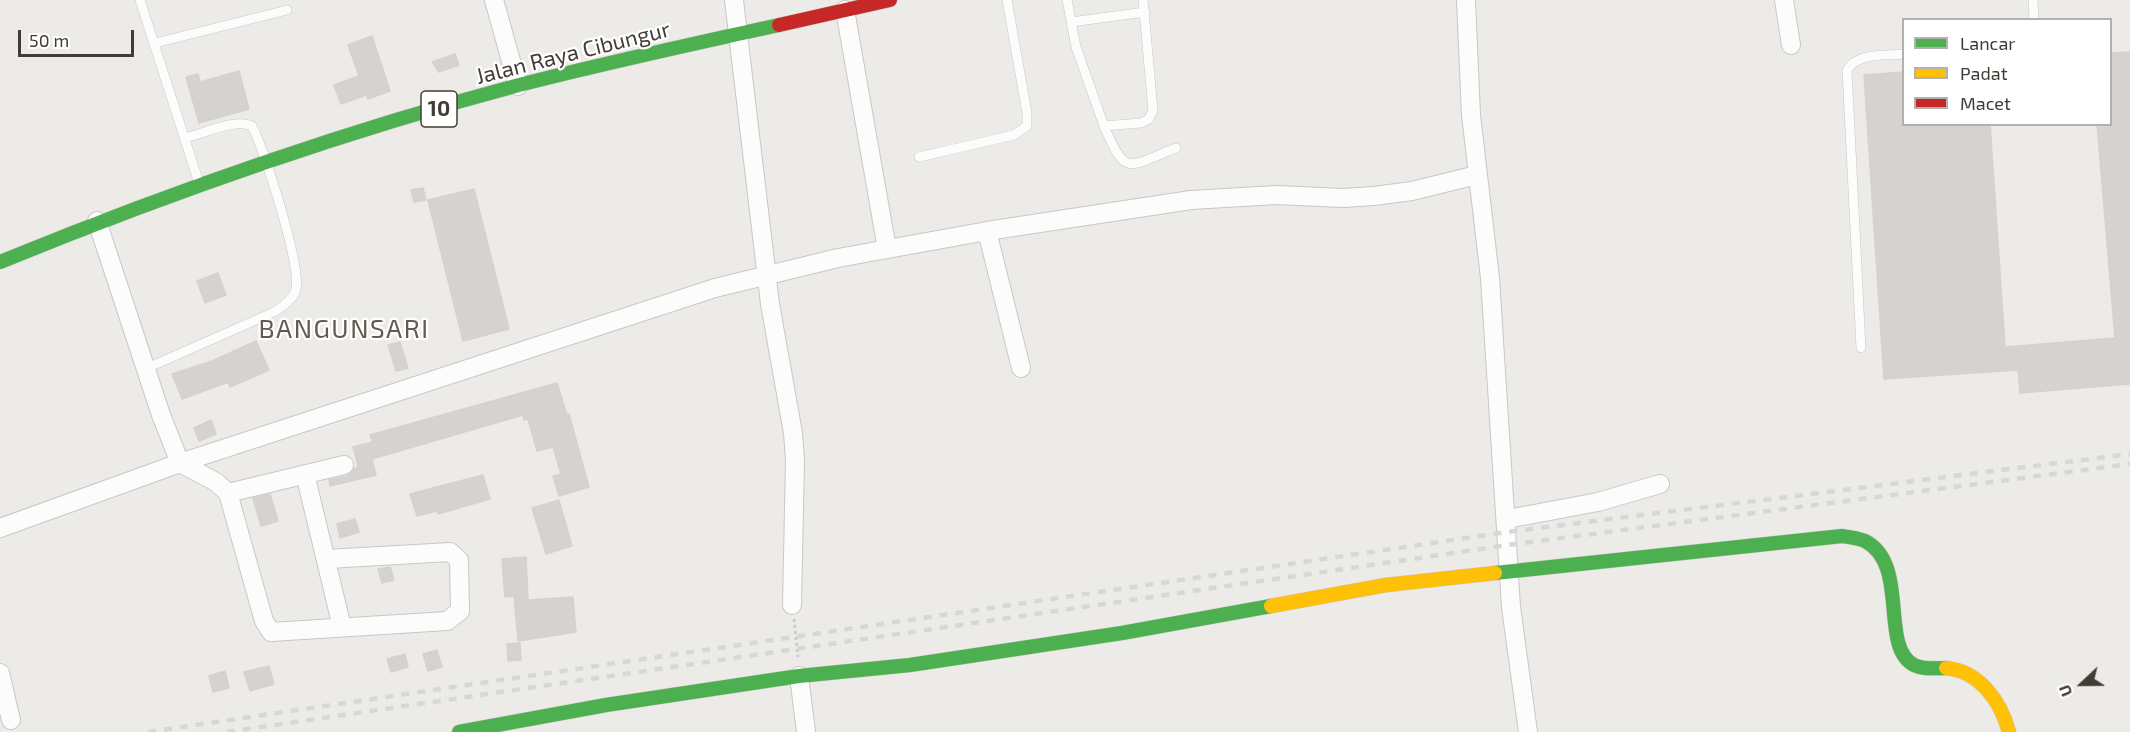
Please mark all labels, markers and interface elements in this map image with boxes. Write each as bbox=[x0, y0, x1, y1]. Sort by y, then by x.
street label: Jalan Raya Cibungur bbox=[473, 16, 673, 90]
scale bar bbox=[21, 18, 136, 56]
legend bbox=[1902, 18, 2112, 126]
text: 50 m bbox=[29, 29, 69, 51]
text: Lancar bbox=[1960, 32, 2016, 54]
text: Padat bbox=[1960, 62, 2007, 84]
road number: 10 bbox=[421, 91, 457, 127]
text: Macet bbox=[1960, 92, 2011, 114]
district label: BANGUNSARI bbox=[258, 313, 430, 345]
north arrow bbox=[2052, 654, 2112, 714]
text: U bbox=[2054, 682, 2076, 700]

